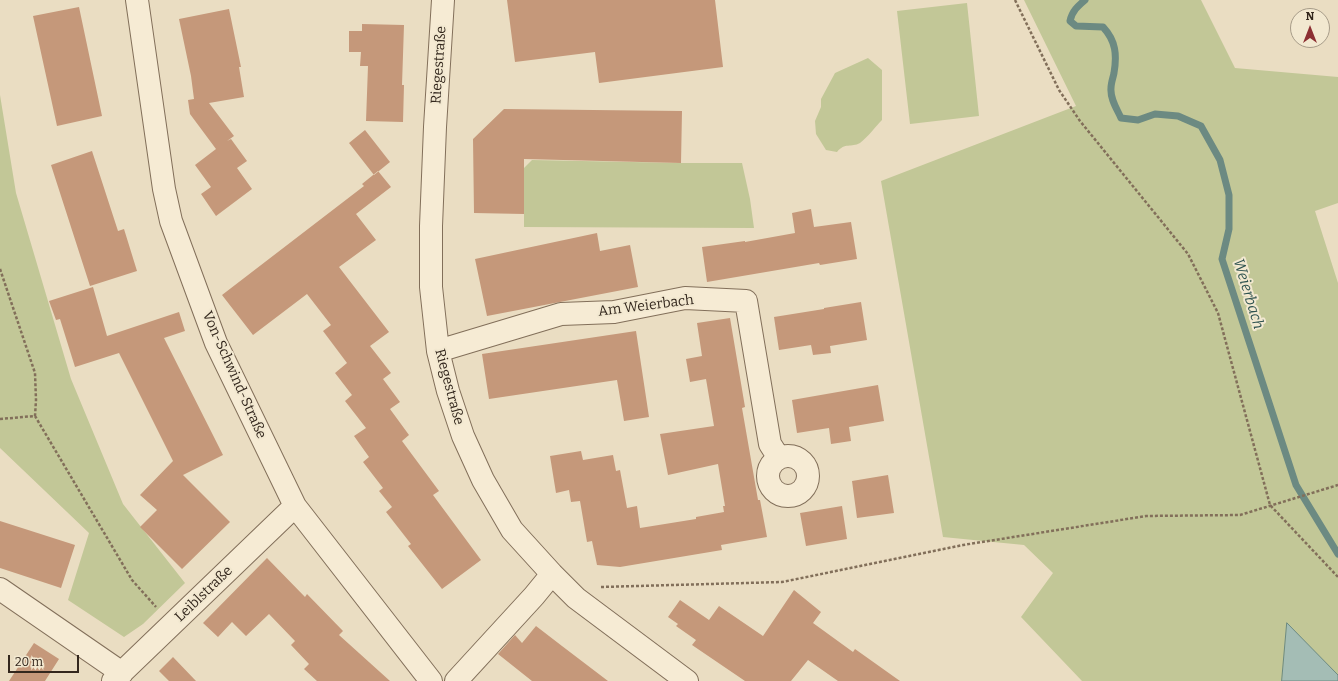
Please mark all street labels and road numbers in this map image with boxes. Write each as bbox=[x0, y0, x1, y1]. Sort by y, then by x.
street label: Riegestraße bbox=[428, 26, 450, 104]
street label: Am Weierbach bbox=[597, 292, 695, 320]
street label: Von-Schwind-Straße bbox=[198, 309, 270, 441]
street label: Riegestraße bbox=[431, 347, 467, 427]
street label: Leiblstraße bbox=[172, 562, 236, 626]

